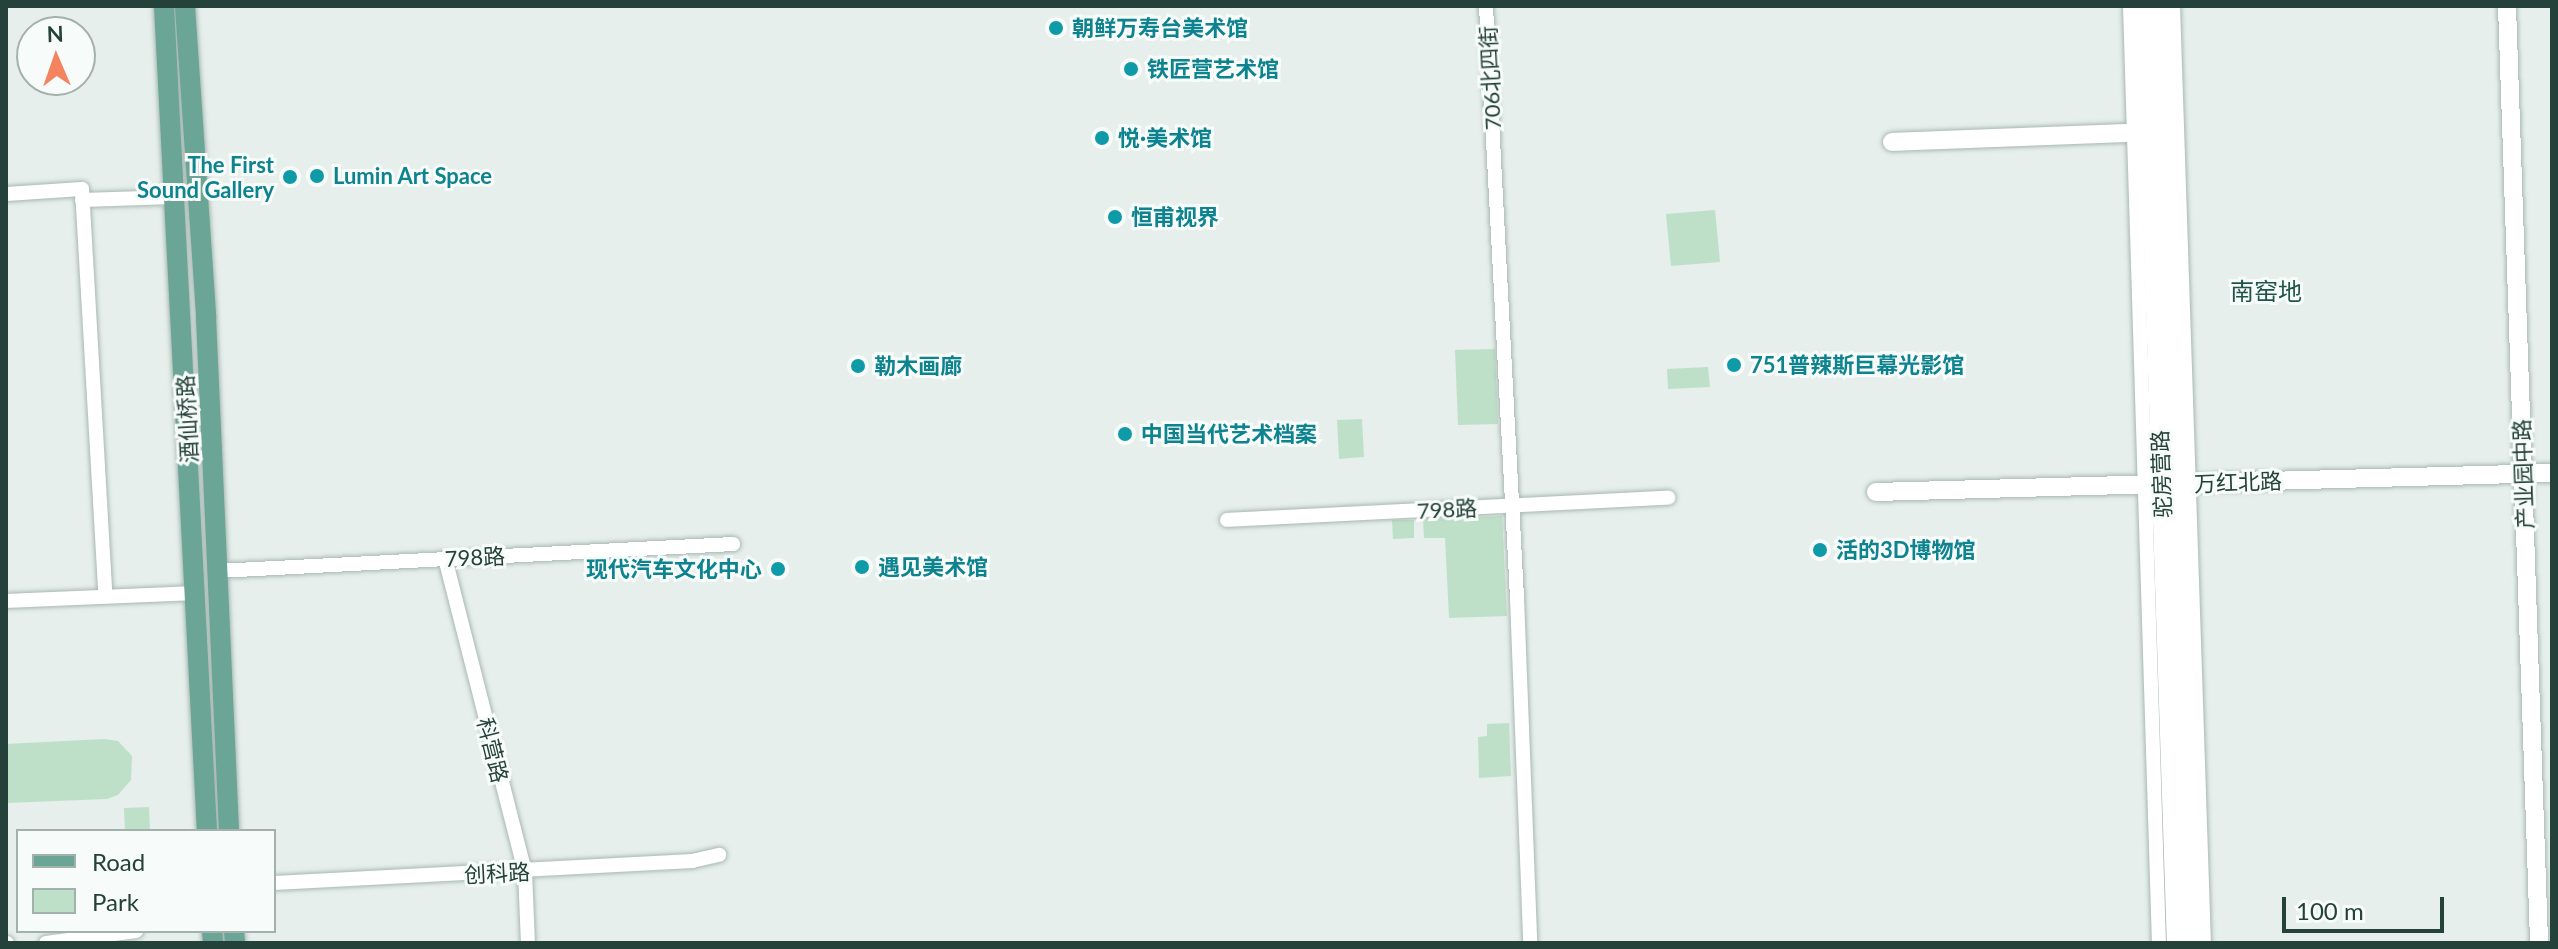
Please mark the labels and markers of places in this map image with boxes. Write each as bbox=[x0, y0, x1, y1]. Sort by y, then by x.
place label: 朝鲜万寿台美术馆 bbox=[1072, 15, 1248, 41]
marker: 朝鲜万寿台美术馆 bbox=[1047, 19, 1065, 37]
place label: 铁匠营艺术馆 bbox=[1147, 56, 1279, 82]
marker: 铁匠营艺术馆 bbox=[1122, 60, 1140, 78]
place label: 悦·美术馆 bbox=[1118, 125, 1212, 151]
marker: 悦·美术馆 bbox=[1093, 129, 1111, 147]
place label: The First Sound Gallery bbox=[137, 151, 274, 202]
place label: Lumin Art Space bbox=[333, 163, 493, 189]
marker: Lumin Art Space bbox=[308, 167, 326, 185]
marker: The First Sound Gallery bbox=[281, 168, 299, 186]
place label: 恒甫视界 bbox=[1131, 204, 1219, 230]
marker: 恒甫视界 bbox=[1106, 208, 1124, 226]
place label: 751普辣斯巨幕光影馆 bbox=[1750, 352, 1964, 378]
place label: 勒木画廊 bbox=[874, 353, 962, 379]
marker: 751普辣斯巨幕光影馆 bbox=[1725, 356, 1743, 374]
marker: 勒木画廊 bbox=[849, 357, 867, 375]
place label: 中国当代艺术档案 bbox=[1141, 421, 1317, 447]
marker: 中国当代艺术档案 bbox=[1116, 425, 1134, 443]
place label: 活的3D博物馆 bbox=[1836, 537, 1975, 563]
marker: 活的3D博物馆 bbox=[1811, 541, 1829, 559]
place label: 遇见美术馆 bbox=[878, 554, 988, 580]
place label: 现代汽车文化中心 bbox=[586, 556, 762, 582]
marker: 遇见美术馆 bbox=[853, 558, 871, 576]
marker: 现代汽车文化中心 bbox=[769, 560, 787, 578]

